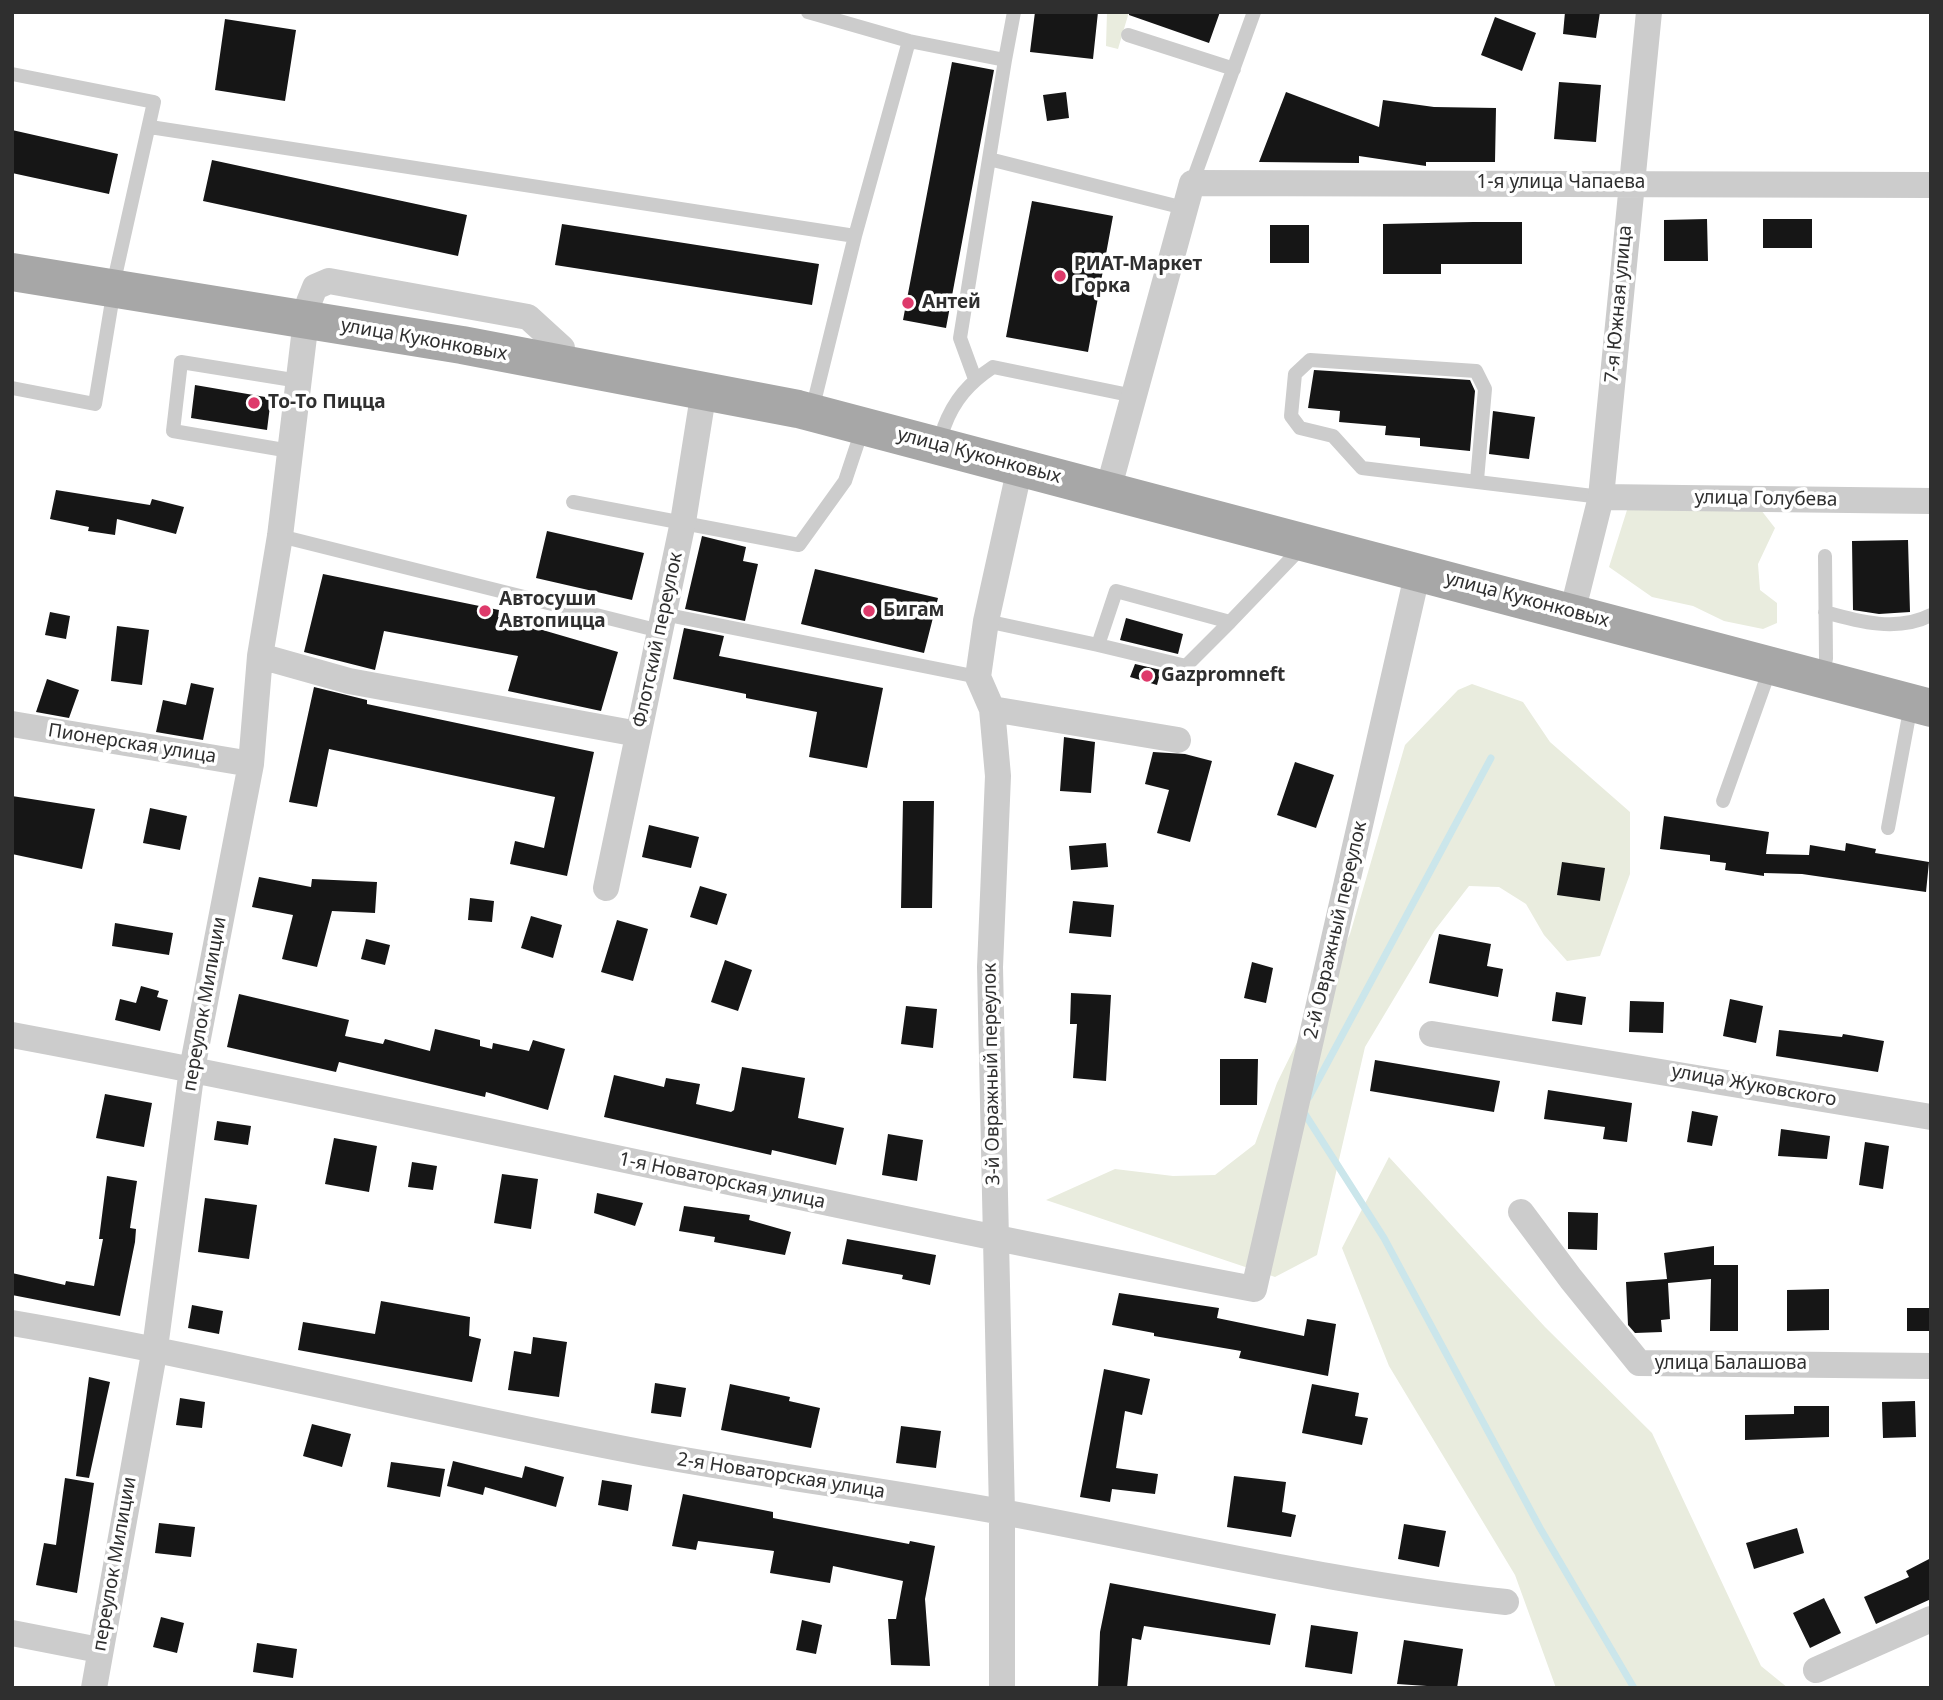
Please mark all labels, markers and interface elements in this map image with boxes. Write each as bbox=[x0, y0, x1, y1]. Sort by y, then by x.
street label: 1-я улица Чапаева bbox=[1477, 172, 1645, 194]
street label: 7-я Южная улица bbox=[1601, 224, 1637, 384]
place label: РИАТ-Маркет Горка bbox=[1074, 254, 1202, 298]
marker: РИАТ-Маркет Горка bbox=[1052, 268, 1068, 284]
place label: Антей bbox=[922, 292, 981, 314]
marker: Антей bbox=[900, 295, 916, 311]
street label: улица Куконковых bbox=[339, 314, 509, 366]
place label: То-То Пицца bbox=[268, 392, 386, 414]
marker: То-То Пицца bbox=[246, 395, 262, 411]
street label: улица Куконковых bbox=[895, 423, 1063, 489]
street label: улица Голубева bbox=[1694, 486, 1838, 512]
street label: Флотский переулок bbox=[628, 550, 688, 730]
street label: улица Куконковых bbox=[1443, 567, 1611, 633]
place label: Автосуши Автопицца bbox=[499, 589, 606, 633]
place label: Бигам bbox=[883, 600, 944, 622]
marker: Автосуши Автопицца bbox=[477, 603, 493, 619]
marker: Бигам bbox=[861, 603, 877, 619]
place label: Gazpromneft bbox=[1161, 665, 1285, 687]
marker: Gazpromneft bbox=[1139, 668, 1155, 684]
street label: Пионерская улица bbox=[46, 719, 218, 769]
street label: 2-й Овражный переулок bbox=[1300, 819, 1372, 1041]
street label: переулок Милиции bbox=[178, 915, 232, 1093]
street label: 3-й Овражный переулок bbox=[979, 963, 1005, 1185]
street label: улица Жуковского bbox=[1670, 1060, 1838, 1112]
street label: 1-я Новаторская улица bbox=[617, 1148, 827, 1214]
street label: улица Балашова bbox=[1655, 1353, 1807, 1375]
street label: 2-я Новаторская улица bbox=[675, 1448, 887, 1504]
street label: переулок Милиции bbox=[88, 1475, 142, 1653]

